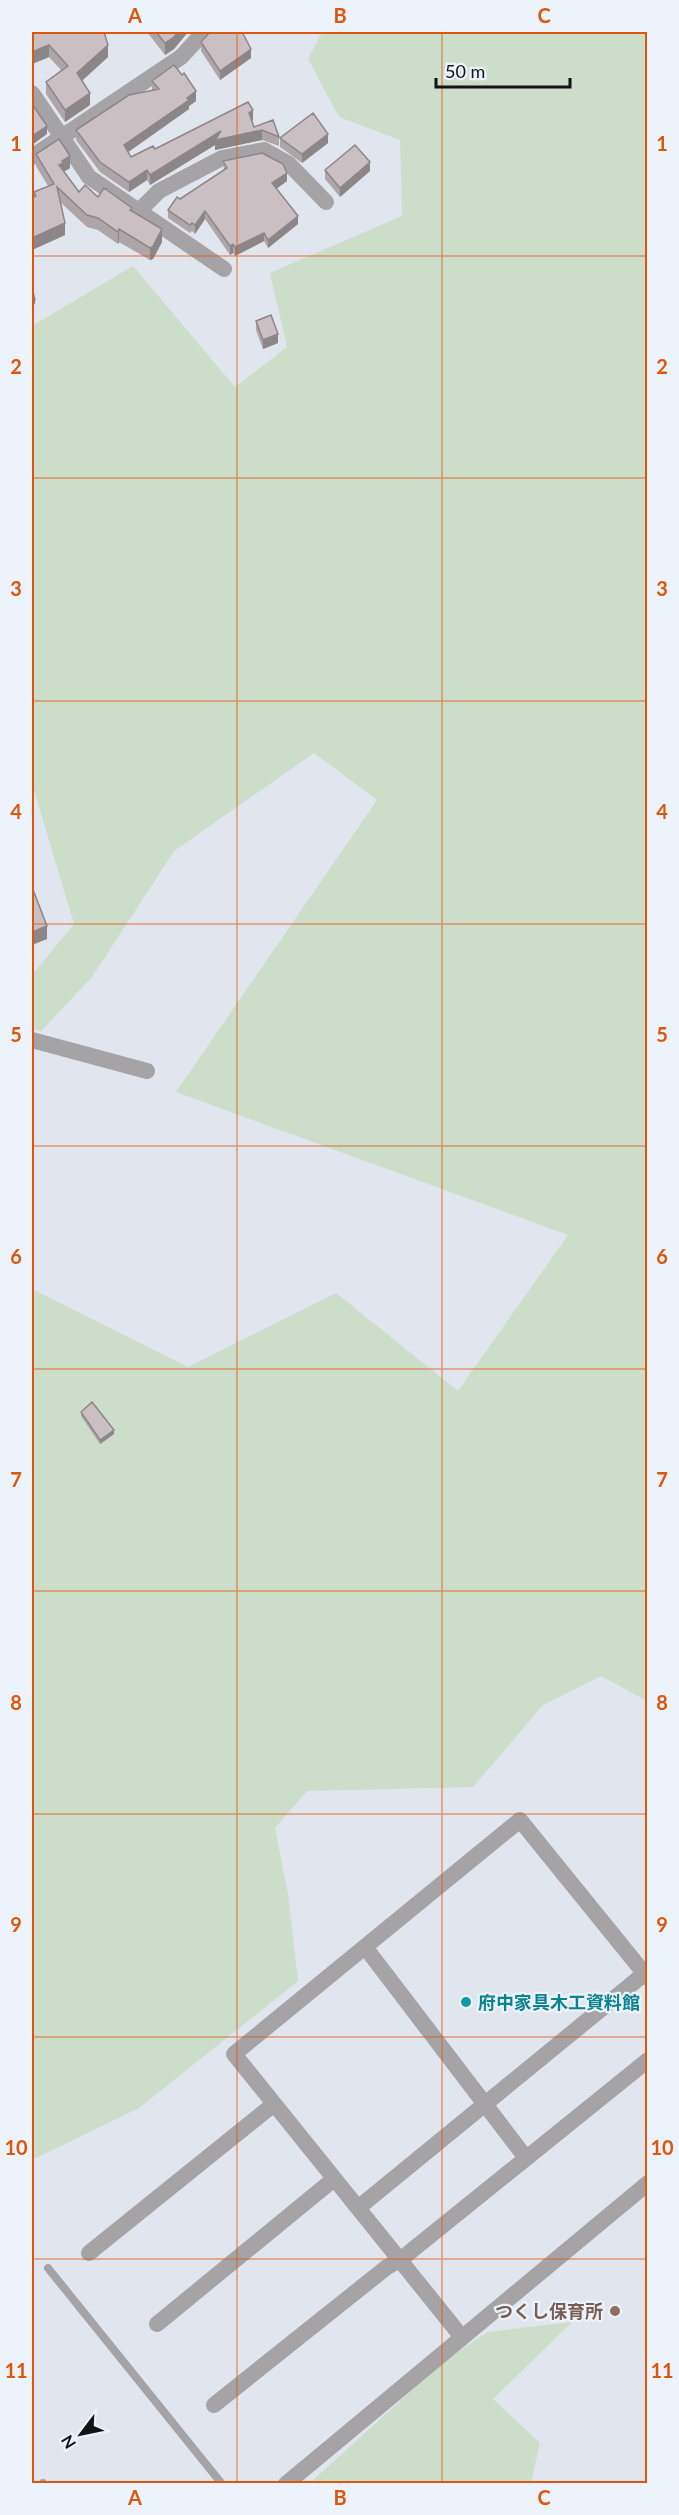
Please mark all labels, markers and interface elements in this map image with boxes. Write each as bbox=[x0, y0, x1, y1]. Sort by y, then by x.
text: A bbox=[127, 3, 142, 27]
text: B bbox=[333, 3, 347, 27]
text: C bbox=[537, 3, 551, 27]
scale bar bbox=[436, 51, 570, 89]
text: 50 m bbox=[445, 60, 485, 82]
text: 1 bbox=[10, 131, 22, 155]
text: 1 bbox=[656, 131, 668, 155]
text: 2 bbox=[10, 354, 22, 378]
text: 2 bbox=[656, 354, 668, 378]
text: 3 bbox=[10, 576, 22, 600]
text: 3 bbox=[656, 576, 668, 600]
text: 4 bbox=[10, 799, 22, 823]
text: 4 bbox=[656, 799, 668, 823]
text: 5 bbox=[10, 1022, 22, 1046]
text: 5 bbox=[656, 1022, 668, 1046]
text: 6 bbox=[10, 1244, 22, 1268]
text: 6 bbox=[656, 1244, 668, 1268]
text: 7 bbox=[10, 1467, 22, 1491]
text: 7 bbox=[656, 1467, 668, 1491]
text: 8 bbox=[10, 1690, 22, 1714]
text: 8 bbox=[656, 1690, 668, 1714]
text: 9 bbox=[10, 1912, 22, 1936]
text: 9 bbox=[656, 1912, 668, 1936]
place label: 府中家具木工資料館 bbox=[478, 1991, 640, 2013]
marker: 府中家具木工資料館 bbox=[459, 1995, 473, 2009]
text: 10 bbox=[4, 2135, 28, 2159]
text: 10 bbox=[650, 2135, 674, 2159]
place label: つくし保育所 bbox=[495, 2300, 603, 2322]
marker: つくし保育所 bbox=[608, 2304, 622, 2318]
text: 11 bbox=[4, 2358, 28, 2382]
text: 11 bbox=[650, 2358, 674, 2382]
north arrow bbox=[51, 2404, 111, 2464]
text: N bbox=[57, 2432, 79, 2452]
text: A bbox=[127, 2485, 142, 2509]
text: B bbox=[333, 2485, 347, 2509]
text: C bbox=[537, 2485, 551, 2509]

